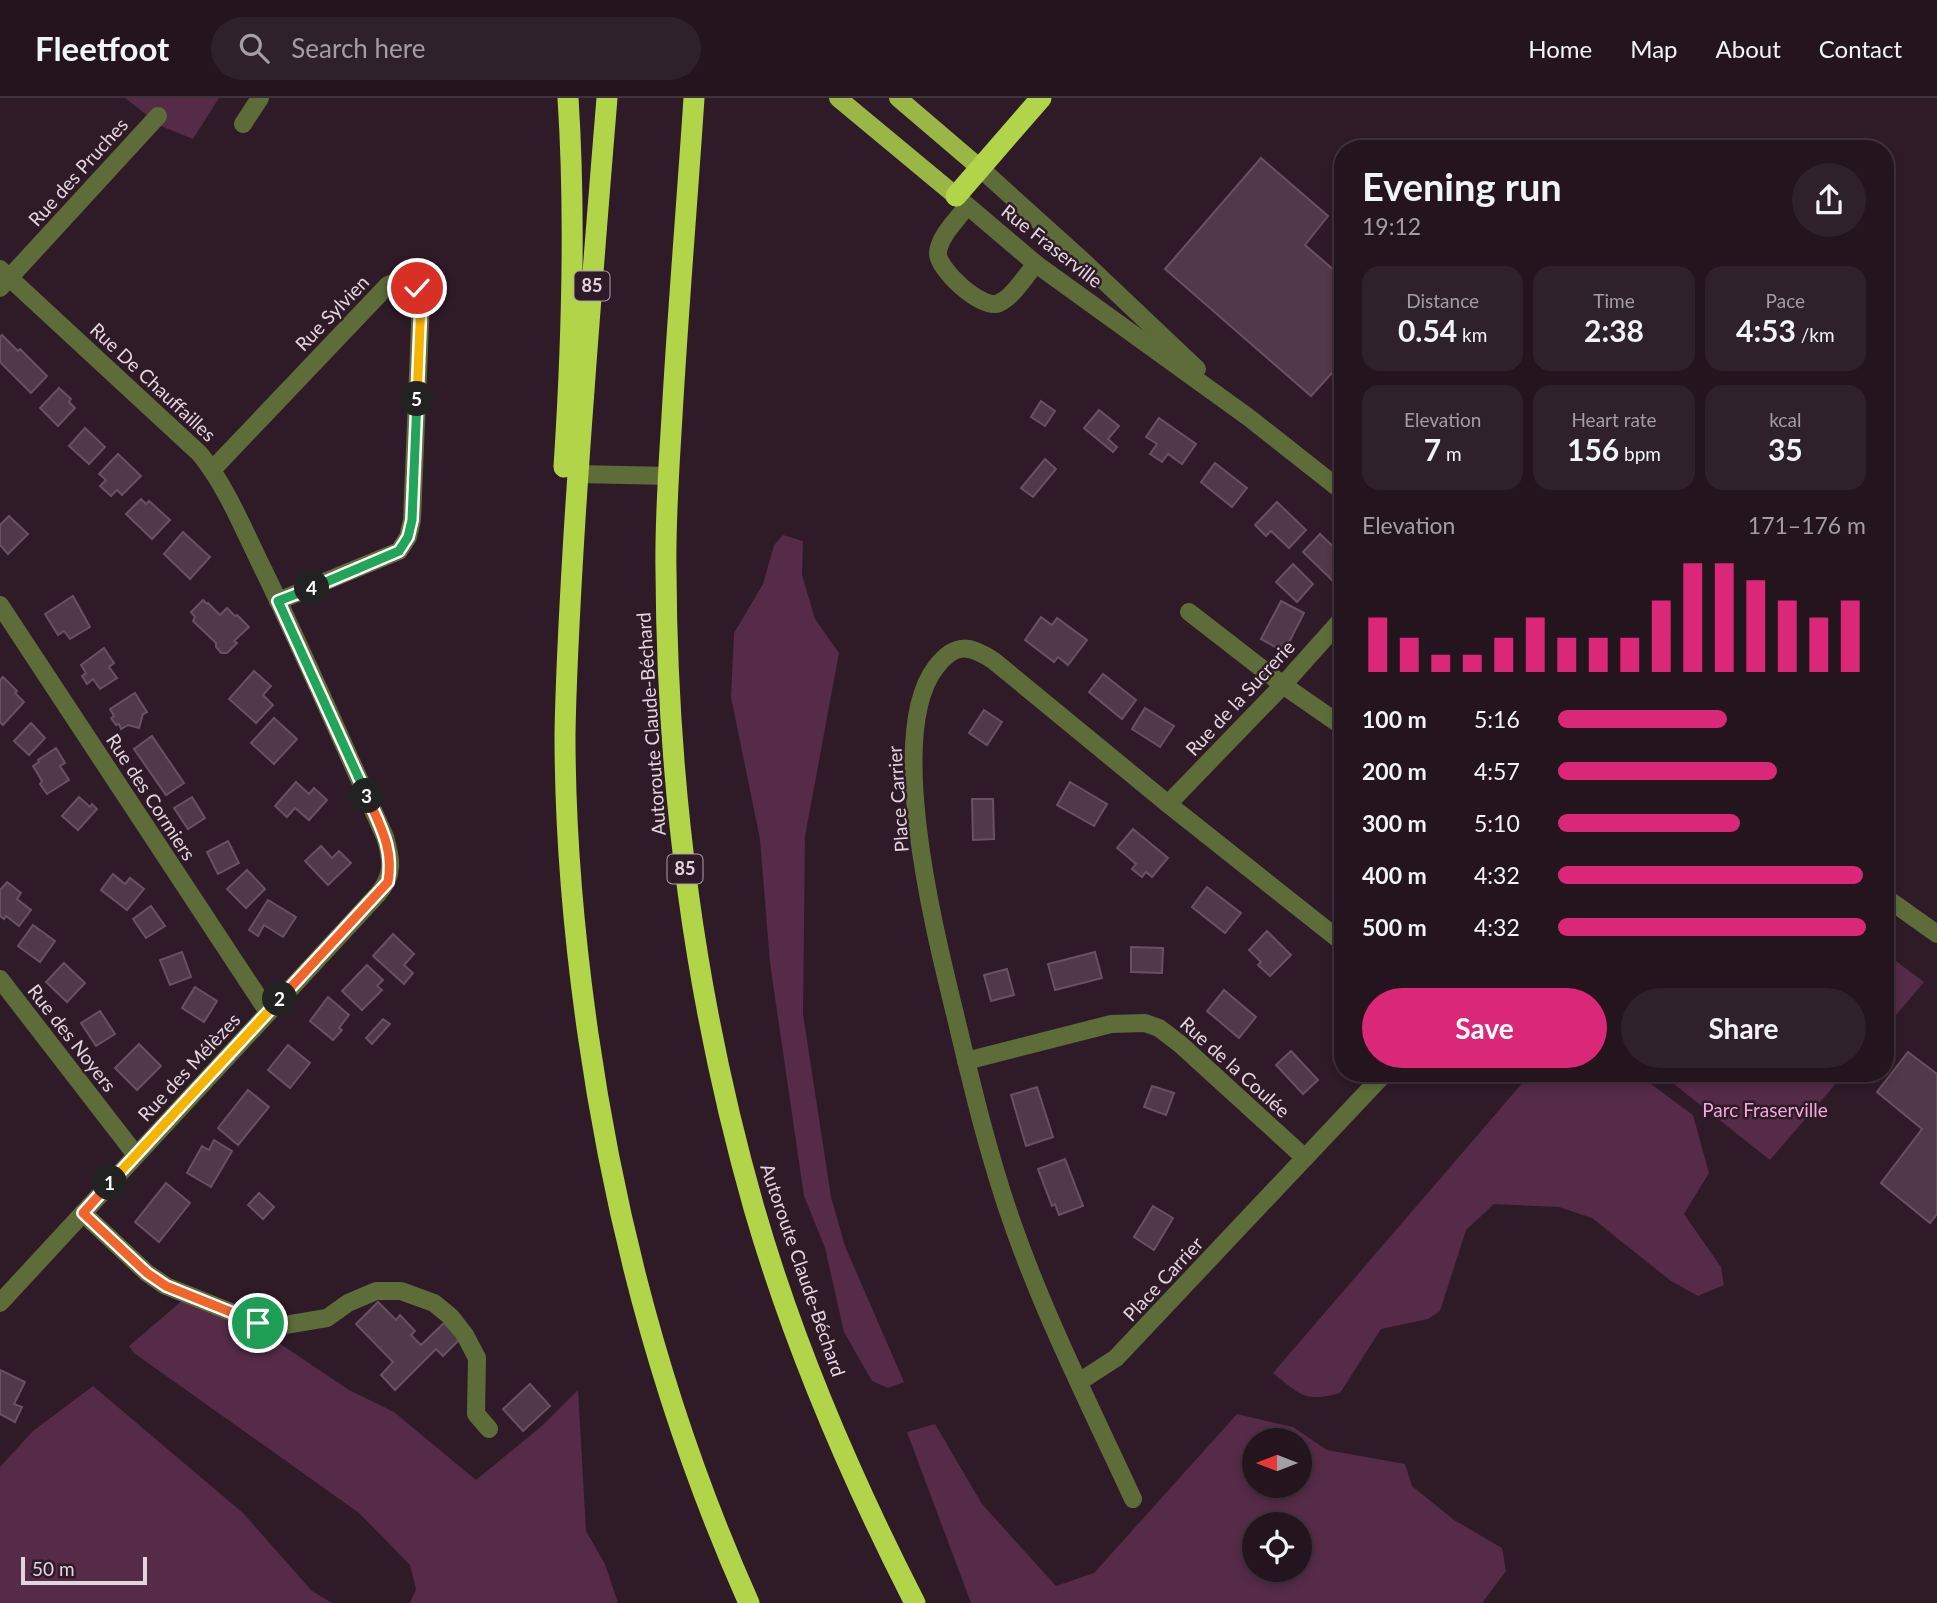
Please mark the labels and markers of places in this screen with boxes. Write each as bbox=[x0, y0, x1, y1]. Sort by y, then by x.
pin bbox=[387, 258, 447, 318]
pin: 5 bbox=[400, 382, 434, 416]
pin: 4 bbox=[294, 570, 330, 606]
pin: 3 bbox=[350, 778, 384, 814]
pin: 2 bbox=[262, 982, 298, 1016]
pin: 1 bbox=[92, 1166, 128, 1200]
pin bbox=[228, 1293, 288, 1353]

